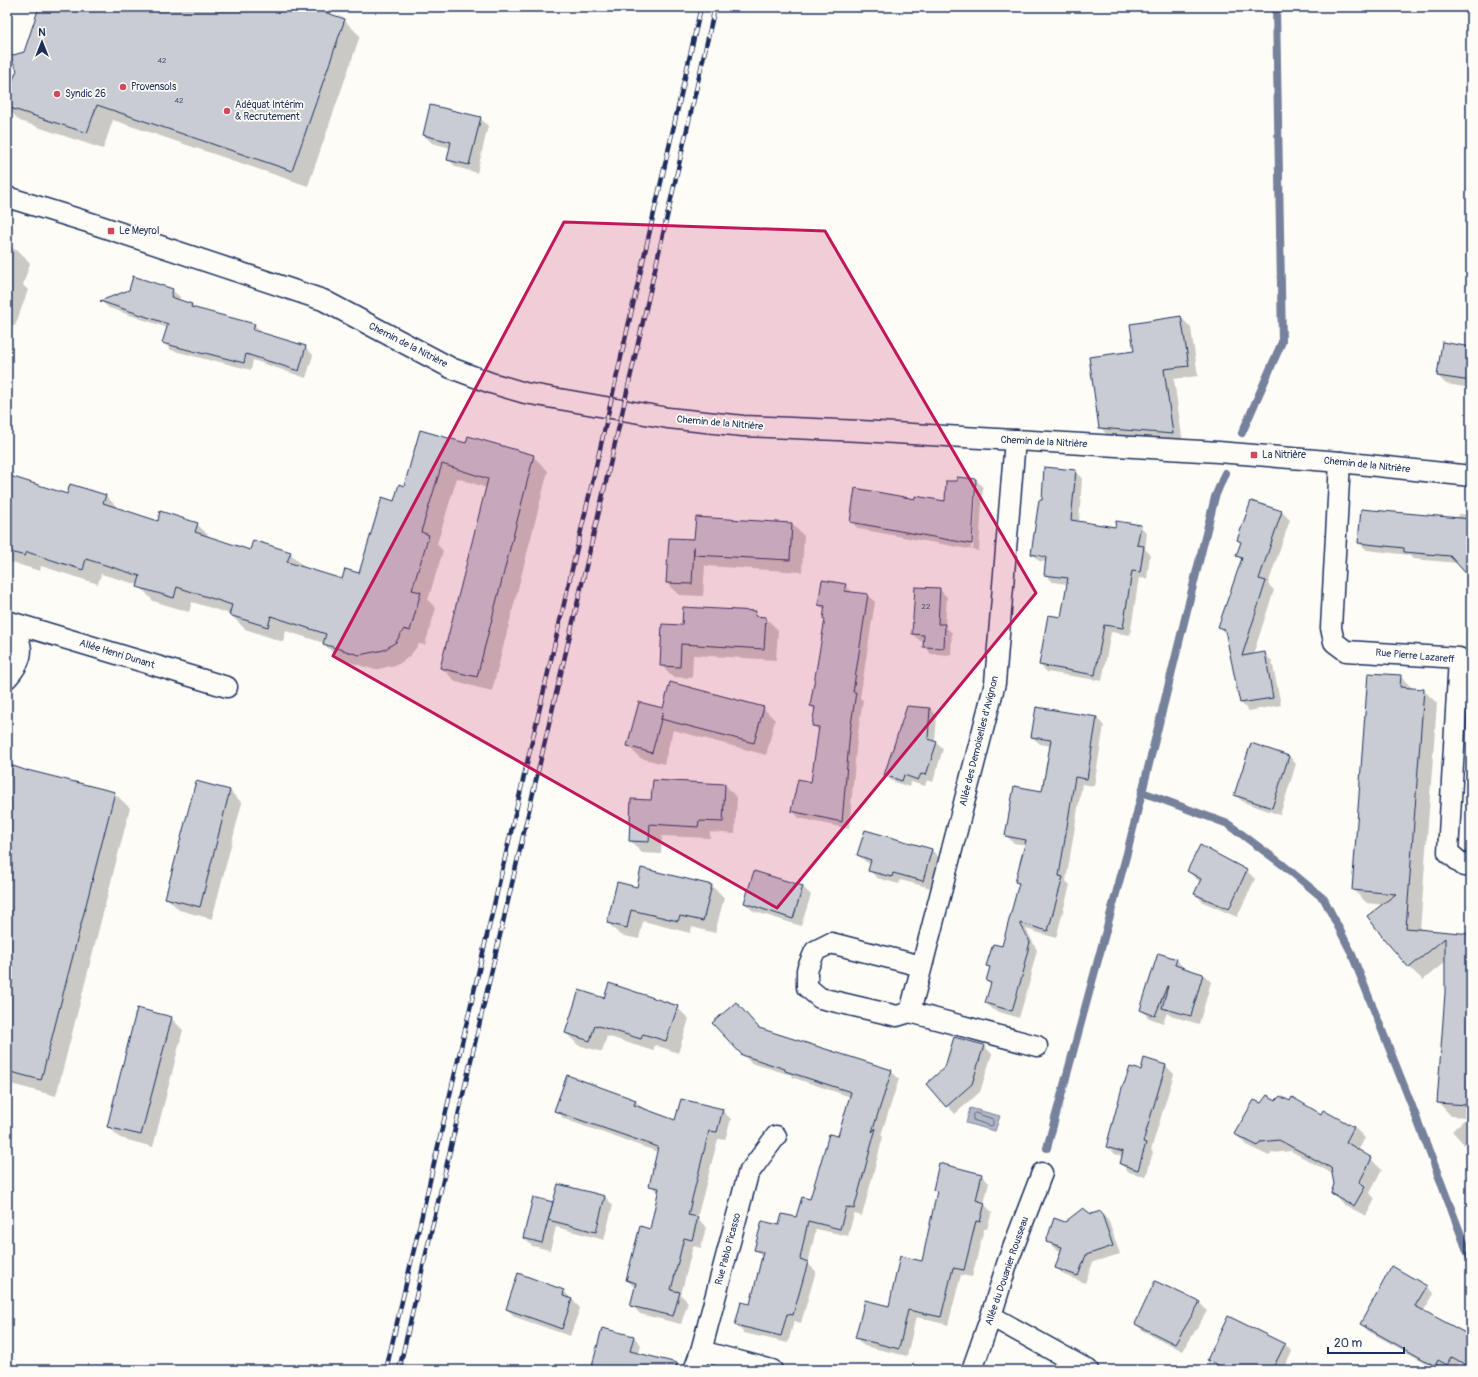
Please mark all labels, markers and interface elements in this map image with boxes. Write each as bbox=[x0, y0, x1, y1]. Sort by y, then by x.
north arrow bbox=[22, 22, 62, 62]
text: N bbox=[38, 26, 46, 39]
house number: 42 bbox=[157, 56, 167, 65]
place label: Provensols bbox=[131, 81, 177, 93]
marker: Provensols bbox=[118, 82, 128, 92]
place label: Syndic 26 bbox=[65, 88, 106, 100]
marker: Syndic 26 bbox=[52, 89, 62, 99]
house number: 42 bbox=[174, 96, 184, 105]
place label: Adéquat Intérim & Recrutement bbox=[235, 99, 304, 123]
marker: Adéquat Intérim & Recrutement bbox=[222, 106, 232, 116]
place label: Le Meyrol bbox=[119, 225, 159, 237]
marker: Le Meyrol bbox=[106, 226, 116, 236]
street label: Chemin de la Nitrière bbox=[367, 320, 450, 370]
street label: Chemin de la Nitrière bbox=[676, 413, 764, 433]
street label: Chemin de la Nitrière bbox=[1000, 434, 1088, 450]
place label: La Nitrière bbox=[1262, 449, 1306, 461]
marker: La Nitrière bbox=[1249, 450, 1259, 460]
street label: Chemin de la Nitrière bbox=[1323, 454, 1411, 476]
house number: 22 bbox=[922, 602, 931, 611]
street label: Allée Henri Dunant bbox=[78, 637, 157, 671]
street label: Rue Pierre Lazareff bbox=[1375, 647, 1455, 665]
street label: Allée des Demoiselles d'Avignon bbox=[957, 674, 1001, 807]
street label: Rue Pablo Picasso bbox=[713, 1211, 744, 1286]
street label: Allée du Douanier Rousseau bbox=[983, 1215, 1031, 1327]
scale bar bbox=[1328, 1329, 1404, 1355]
text: 20 m bbox=[1334, 1336, 1363, 1351]

